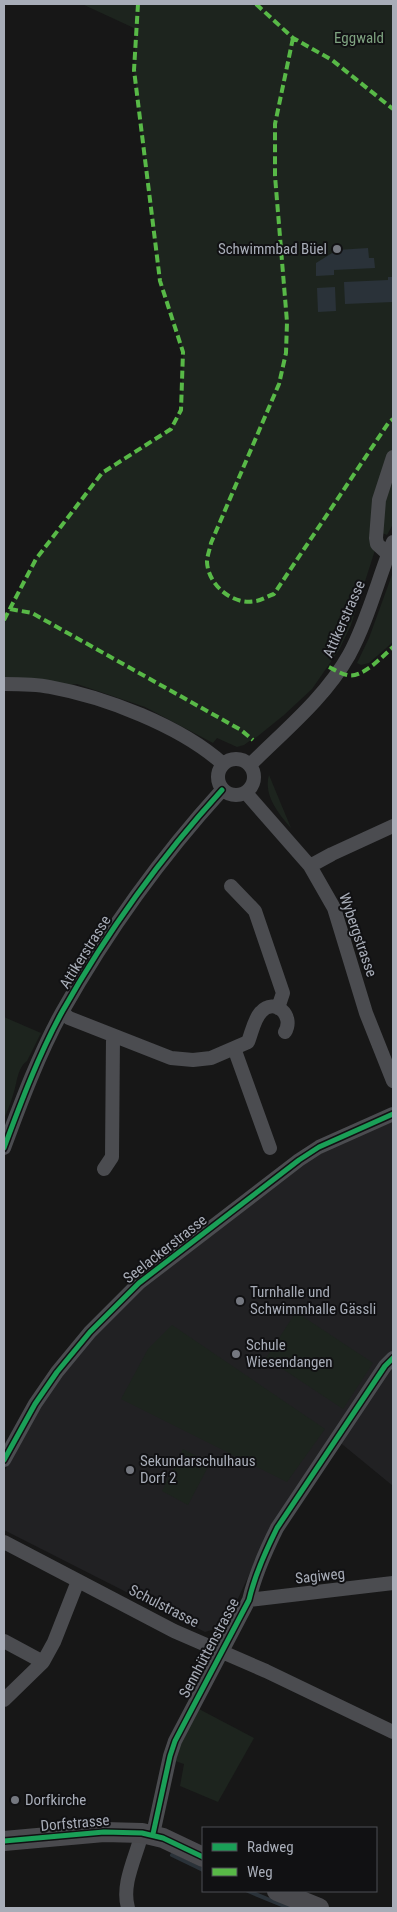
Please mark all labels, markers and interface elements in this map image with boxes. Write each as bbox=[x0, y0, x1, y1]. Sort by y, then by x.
park label: Eggwald bbox=[334, 29, 384, 47]
place label: Schwimmbad Büel bbox=[218, 240, 327, 258]
marker: Schwimmbad Büel bbox=[331, 243, 343, 255]
street label: Attikerstrasse bbox=[319, 578, 369, 660]
street label: Wybergstrasse bbox=[335, 891, 381, 979]
street label: Attikerstrasse bbox=[56, 912, 114, 992]
street label: Seelackerstrasse bbox=[120, 1211, 210, 1287]
place label: Turnhalle und Schwimmhalle Gässli bbox=[250, 1283, 376, 1318]
marker: Turnhalle und Schwimmhalle Gässli bbox=[234, 1295, 246, 1307]
place label: Schule Wiesendangen bbox=[246, 1336, 333, 1371]
marker: Schule Wiesendangen bbox=[230, 1348, 242, 1360]
place label: Sekundarschulhaus Dorf 2 bbox=[140, 1452, 256, 1487]
marker: Sekundarschulhaus Dorf 2 bbox=[124, 1464, 136, 1476]
street label: Sagiweg bbox=[294, 1564, 346, 1588]
street label: Schulstrasse bbox=[126, 1581, 202, 1631]
street label: Sennhüttenstrasse bbox=[175, 1595, 243, 1701]
place label: Dorfkirche bbox=[25, 1791, 86, 1809]
marker: Dorfkirche bbox=[9, 1794, 21, 1806]
street label: Dorfstrasse bbox=[40, 1811, 110, 1835]
legend bbox=[202, 1827, 377, 1892]
text: Radweg bbox=[247, 1838, 294, 1856]
text: Weg bbox=[247, 1863, 273, 1881]

